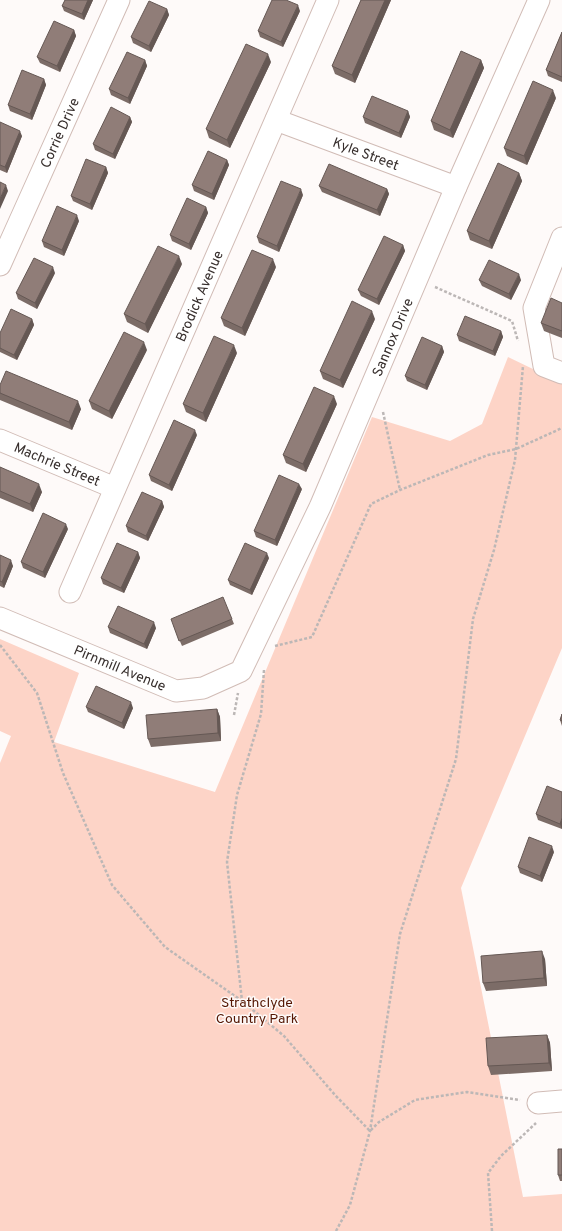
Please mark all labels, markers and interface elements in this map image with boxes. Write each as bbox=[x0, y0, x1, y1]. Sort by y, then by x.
street label: Corrie Drive bbox=[38, 96, 84, 171]
street label: Kyle Street bbox=[330, 135, 401, 175]
street label: Brodick Avenue bbox=[173, 248, 228, 345]
street label: Sannox Drive bbox=[369, 296, 418, 379]
street label: Machrie Street bbox=[11, 440, 102, 491]
street label: Pirnmill Avenue bbox=[71, 643, 168, 696]
park label: Strathclyde Country Park bbox=[216, 995, 298, 1028]

